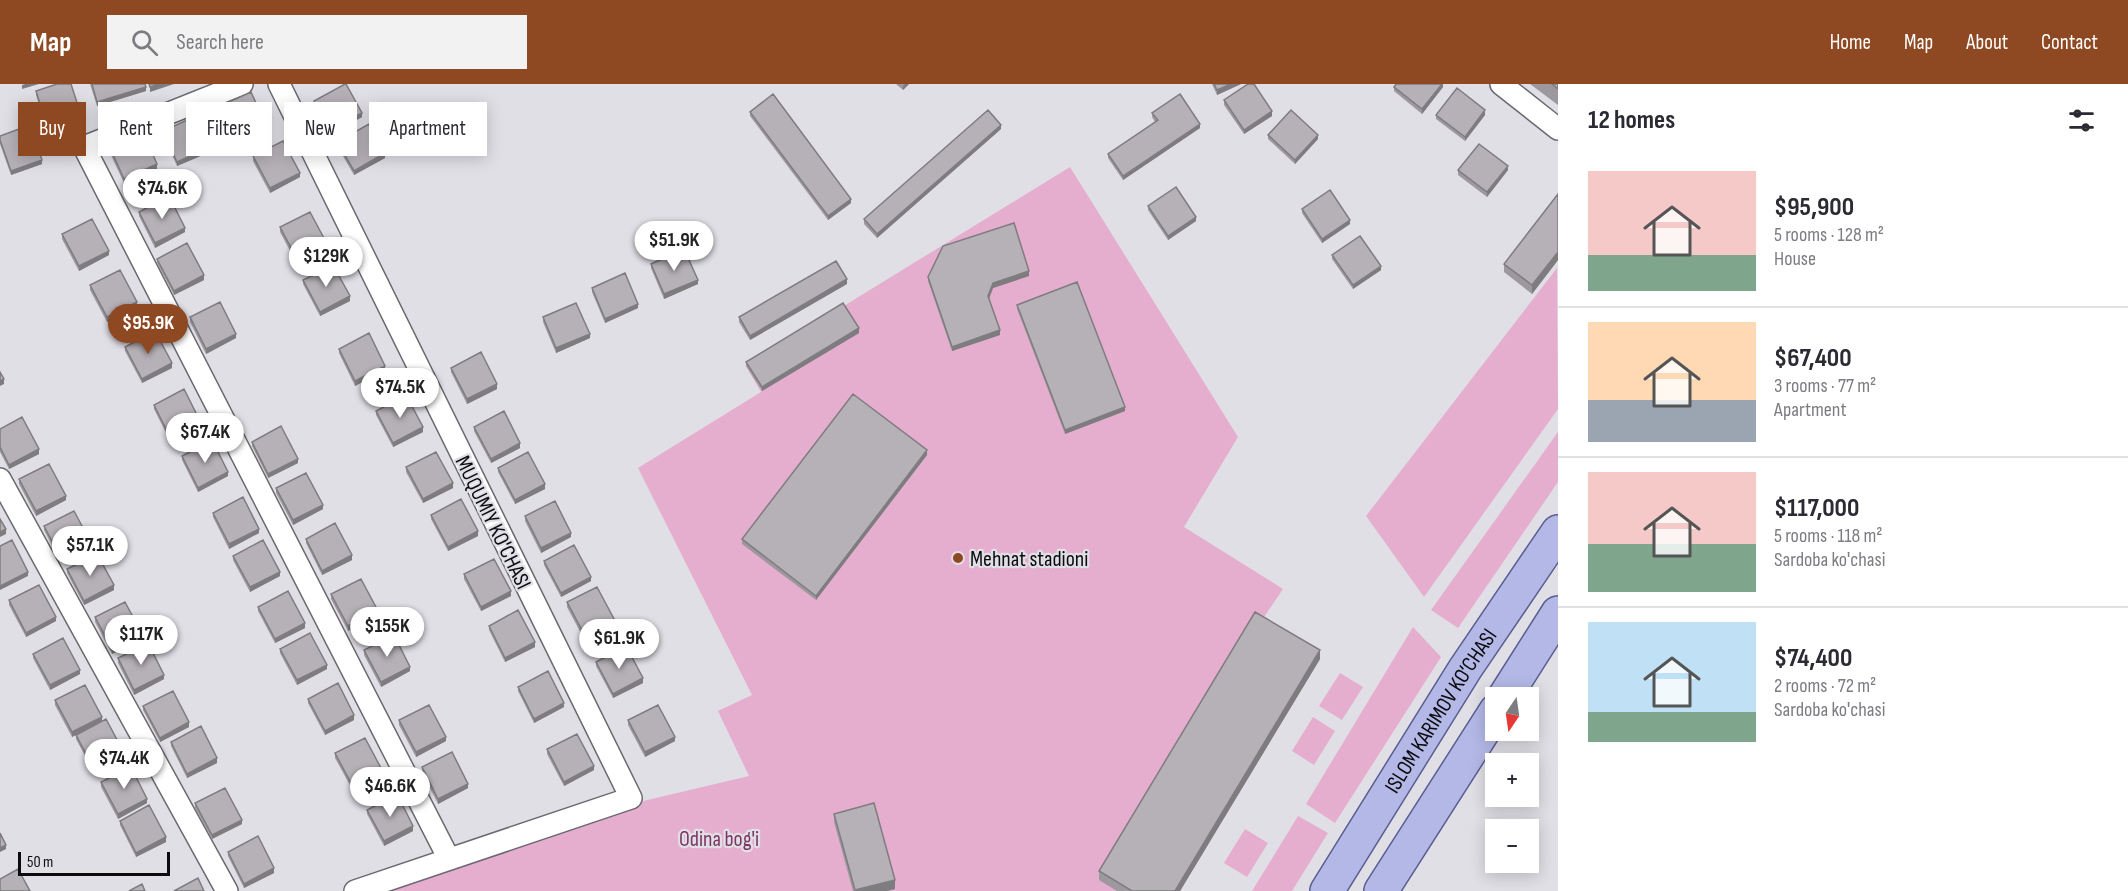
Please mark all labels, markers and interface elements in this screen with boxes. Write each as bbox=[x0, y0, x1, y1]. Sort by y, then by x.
search box bbox=[107, 15, 527, 69]
text: Map bbox=[30, 26, 71, 59]
icon: search bbox=[128, 26, 161, 59]
text: Search here bbox=[176, 29, 264, 56]
text: Home bbox=[1830, 30, 1871, 55]
text: Map bbox=[1904, 30, 1933, 55]
text: About bbox=[1966, 30, 2008, 55]
text: Contact bbox=[2041, 30, 2098, 55]
chip: Buy bbox=[18, 102, 86, 156]
chip: Rent bbox=[98, 102, 174, 156]
chip: Filters bbox=[186, 102, 272, 156]
chip: New bbox=[284, 102, 357, 156]
chip: Apartment bbox=[369, 102, 487, 156]
icon: filters bbox=[2065, 104, 2098, 137]
text: 12 homes bbox=[1588, 105, 1675, 136]
pin: $74.6K bbox=[113, 169, 211, 220]
text: $74.6K bbox=[137, 176, 187, 200]
text: $95,900 bbox=[1774, 192, 1854, 223]
icon: home bbox=[1636, 195, 1708, 267]
pin: $51.9K bbox=[625, 221, 723, 272]
text: 5 rooms · 128 m² bbox=[1774, 223, 1884, 247]
text: $51.9K bbox=[649, 228, 699, 252]
pin: $129K bbox=[284, 237, 368, 288]
text: $129K bbox=[303, 244, 349, 268]
text: House bbox=[1774, 247, 1816, 271]
pin: $95.9K bbox=[99, 304, 197, 355]
text: $95.9K bbox=[122, 311, 174, 335]
text: $67,400 bbox=[1774, 343, 1852, 374]
icon: home bbox=[1636, 346, 1708, 418]
pin: $74.5K bbox=[351, 368, 449, 419]
text: 3 rooms · 77 m² bbox=[1774, 374, 1876, 398]
text: $74.5K bbox=[375, 375, 425, 399]
text: Apartment bbox=[1774, 398, 1847, 422]
pin: $67.4K bbox=[156, 413, 254, 464]
text: $67.4K bbox=[180, 420, 230, 444]
street label: MUQUMIY KO'CHASI bbox=[449, 452, 537, 594]
text: $117,000 bbox=[1774, 493, 1859, 524]
icon: home bbox=[1636, 496, 1708, 568]
text: 5 rooms · 118 m² bbox=[1774, 524, 1883, 548]
pin: $57.1K bbox=[41, 526, 139, 577]
text: $57.1K bbox=[66, 533, 114, 557]
place label: Mehnat stadioni bbox=[970, 546, 1088, 573]
text: Sardoba ko'chasi bbox=[1774, 548, 1885, 572]
marker: Mehnat stadioni bbox=[951, 551, 965, 565]
pin: $155K bbox=[345, 607, 429, 658]
text: $155K bbox=[364, 614, 410, 638]
pin: $117K bbox=[99, 615, 183, 666]
pin: $61.9K bbox=[570, 619, 668, 670]
text: $117K bbox=[119, 622, 163, 646]
street label: ISLOM KARIMOV KO‘CHASI bbox=[1379, 624, 1503, 798]
text: $61.9K bbox=[593, 626, 645, 650]
text: $74,400 bbox=[1774, 643, 1852, 674]
icon: home bbox=[1636, 646, 1708, 718]
text: 2 rooms · 72 m² bbox=[1774, 674, 1876, 698]
north arrow bbox=[1485, 687, 1539, 741]
map controls bbox=[1485, 687, 1539, 873]
text: Sardoba ko'chasi bbox=[1774, 698, 1885, 722]
pin: $74.4K bbox=[75, 739, 173, 790]
text: $74.4K bbox=[99, 746, 149, 770]
button: + bbox=[1485, 753, 1539, 807]
pin: $46.6K bbox=[341, 767, 439, 818]
text: $46.6K bbox=[364, 774, 416, 798]
button: − bbox=[1485, 819, 1539, 873]
park label: Odina bog'i bbox=[679, 826, 759, 853]
scale bar bbox=[18, 849, 170, 876]
text: 50 m bbox=[27, 853, 53, 872]

